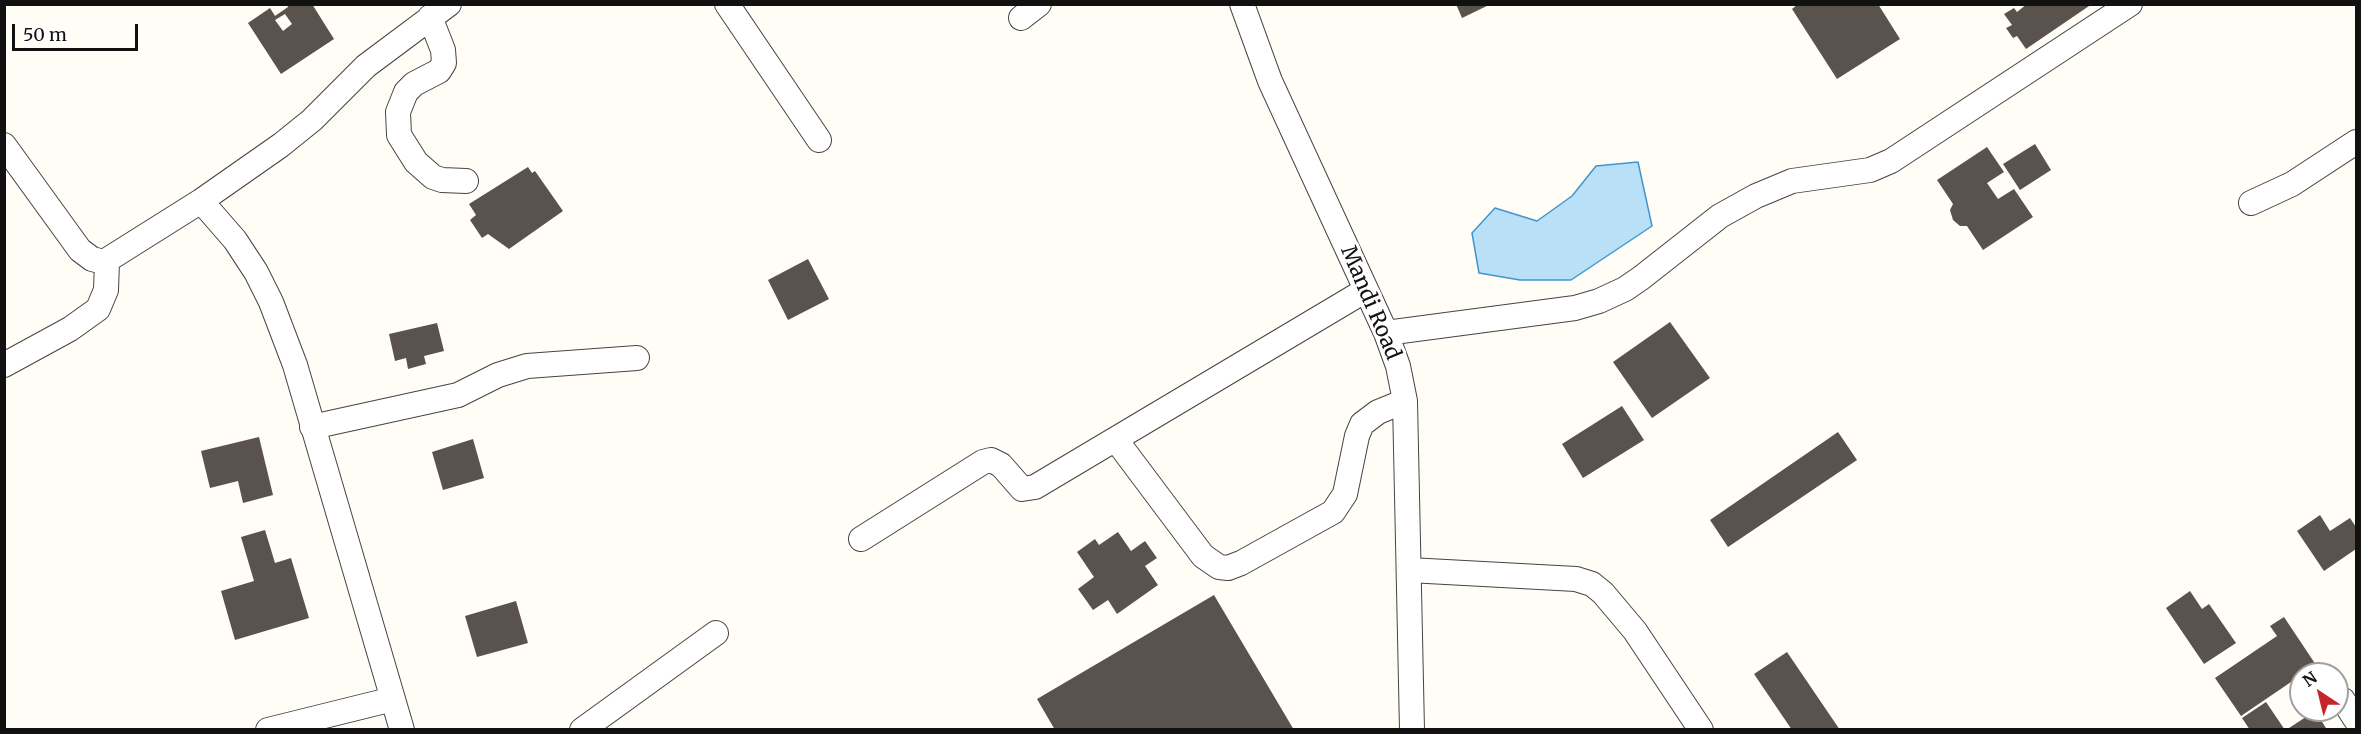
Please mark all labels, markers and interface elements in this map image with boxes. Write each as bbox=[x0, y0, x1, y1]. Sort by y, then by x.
scale bar bbox=[15, 12, 141, 50]
text: 50 m bbox=[23, 23, 67, 46]
street label: Mandi Road bbox=[1335, 242, 1405, 364]
north arrow bbox=[2289, 662, 2349, 722]
text: N bbox=[2299, 667, 2321, 691]

